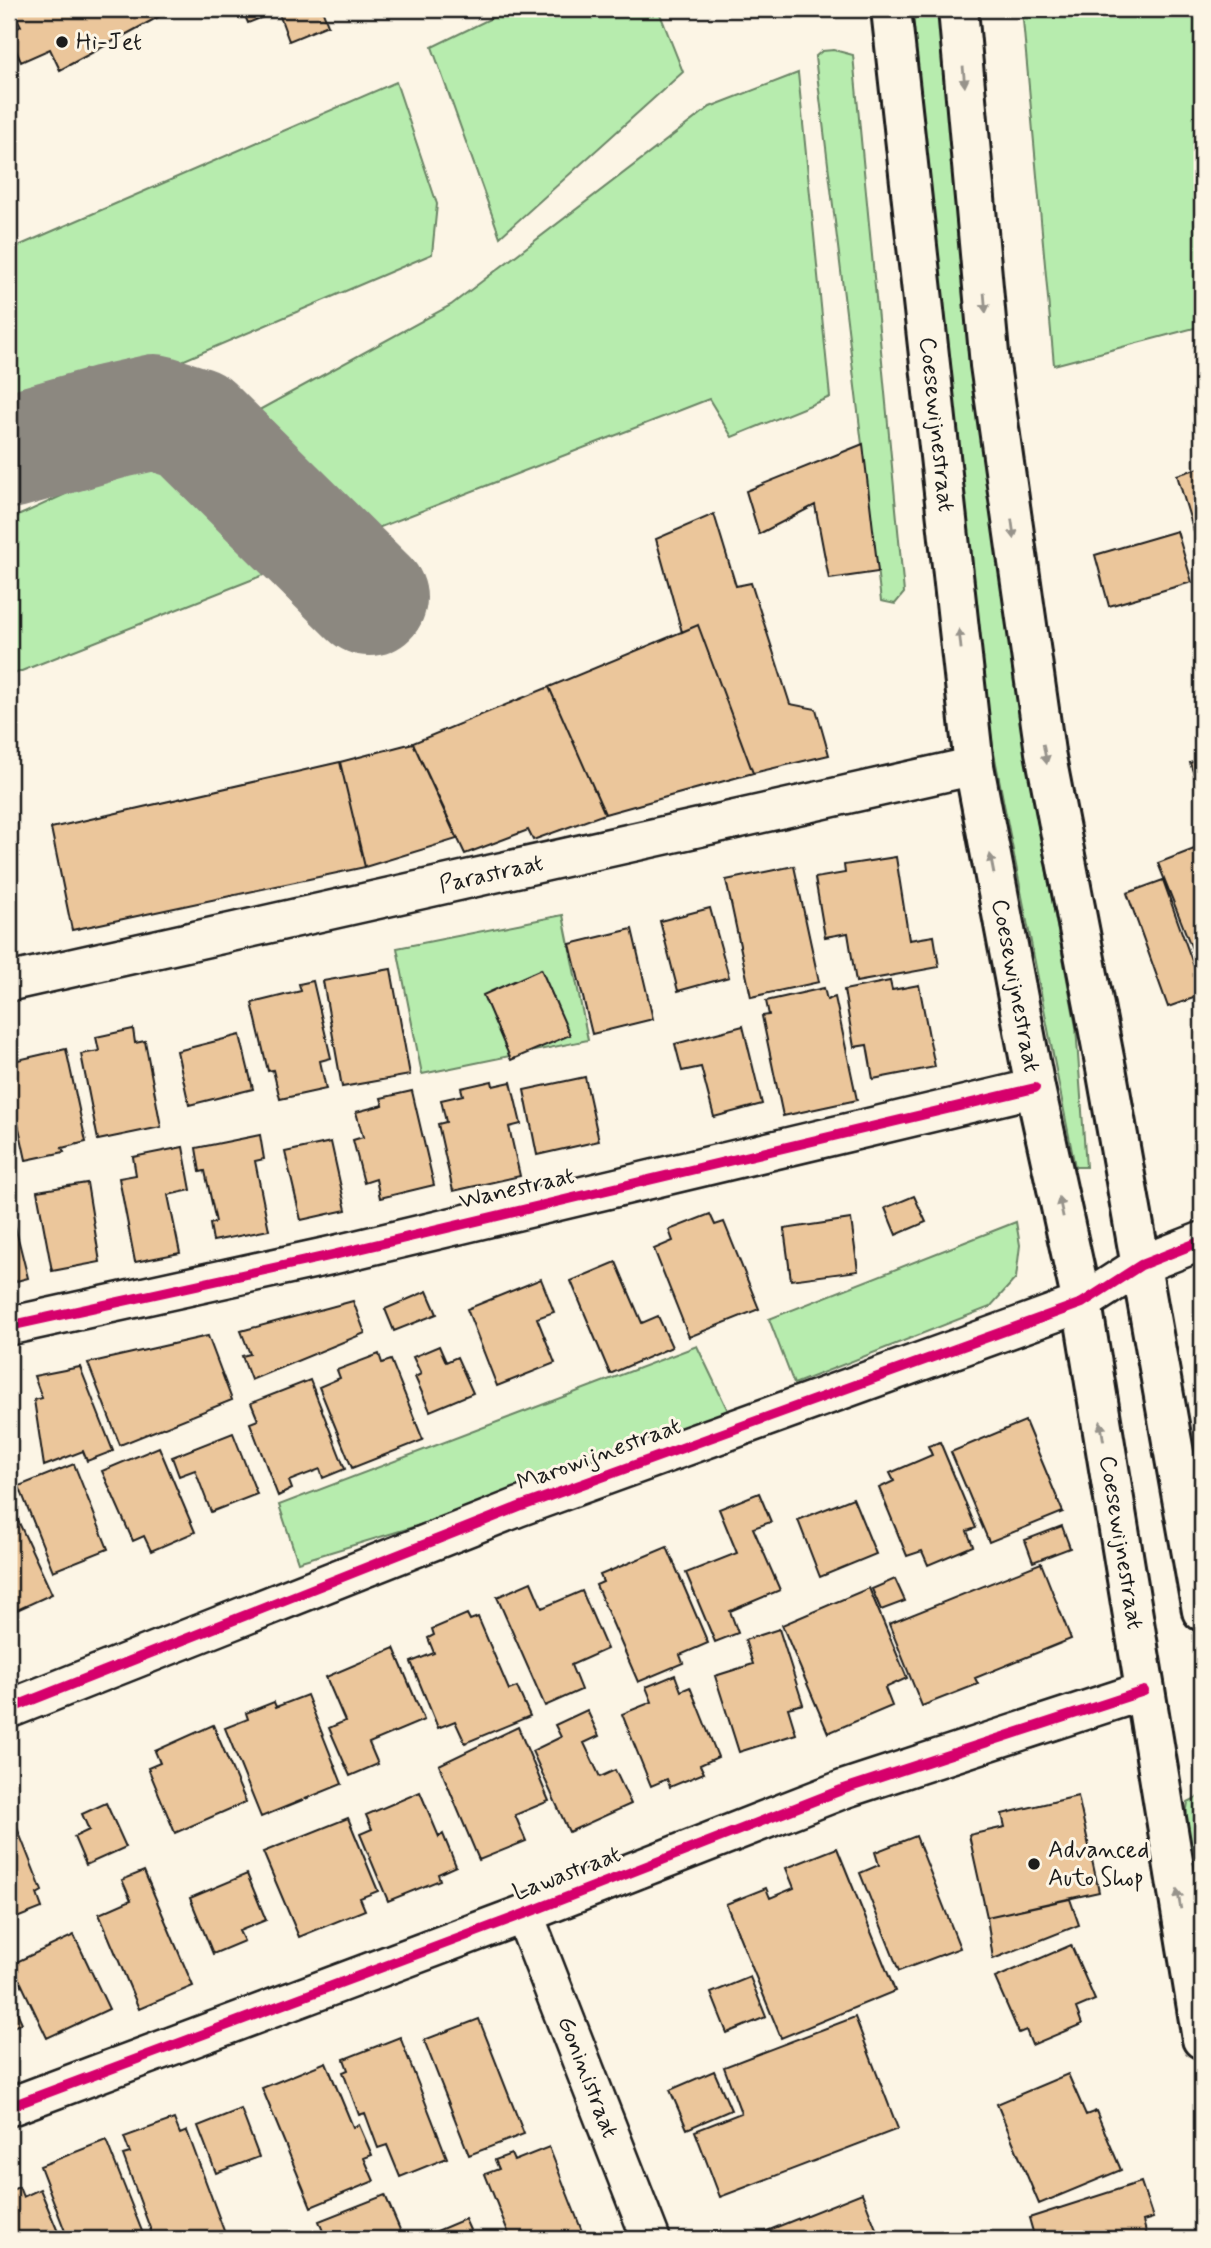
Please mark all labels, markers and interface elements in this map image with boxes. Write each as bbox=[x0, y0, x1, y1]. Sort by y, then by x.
place label: Hi-Jet bbox=[76, 27, 142, 58]
marker: Hi-Jet bbox=[54, 34, 70, 50]
one-way arrow bbox=[959, 66, 970, 88]
one-way arrow bbox=[979, 293, 990, 315]
street label: Coesewijnestraat bbox=[912, 335, 962, 514]
one-way arrow bbox=[1008, 518, 1019, 540]
one-way arrow bbox=[954, 628, 965, 650]
one-way arrow bbox=[1040, 743, 1051, 765]
street label: Parastraat bbox=[436, 847, 546, 901]
one-way arrow bbox=[986, 853, 997, 875]
street label: Coesewijnestraat bbox=[984, 896, 1047, 1075]
street label: Wanestraat bbox=[456, 1161, 578, 1217]
one-way arrow bbox=[1055, 1196, 1066, 1218]
street label: Marowijnestraat bbox=[513, 1411, 685, 1499]
one-way arrow bbox=[1096, 1419, 1107, 1441]
street label: Coesewijnestraat bbox=[1092, 1453, 1151, 1632]
place label: Advanced Auto Shop bbox=[1048, 1835, 1149, 1894]
street label: Lawastraat bbox=[509, 1839, 625, 1909]
marker: Advanced Auto Shop bbox=[1026, 1856, 1042, 1872]
one-way arrow bbox=[1173, 1888, 1184, 1910]
street label: Goninistraat bbox=[550, 2012, 626, 2142]

